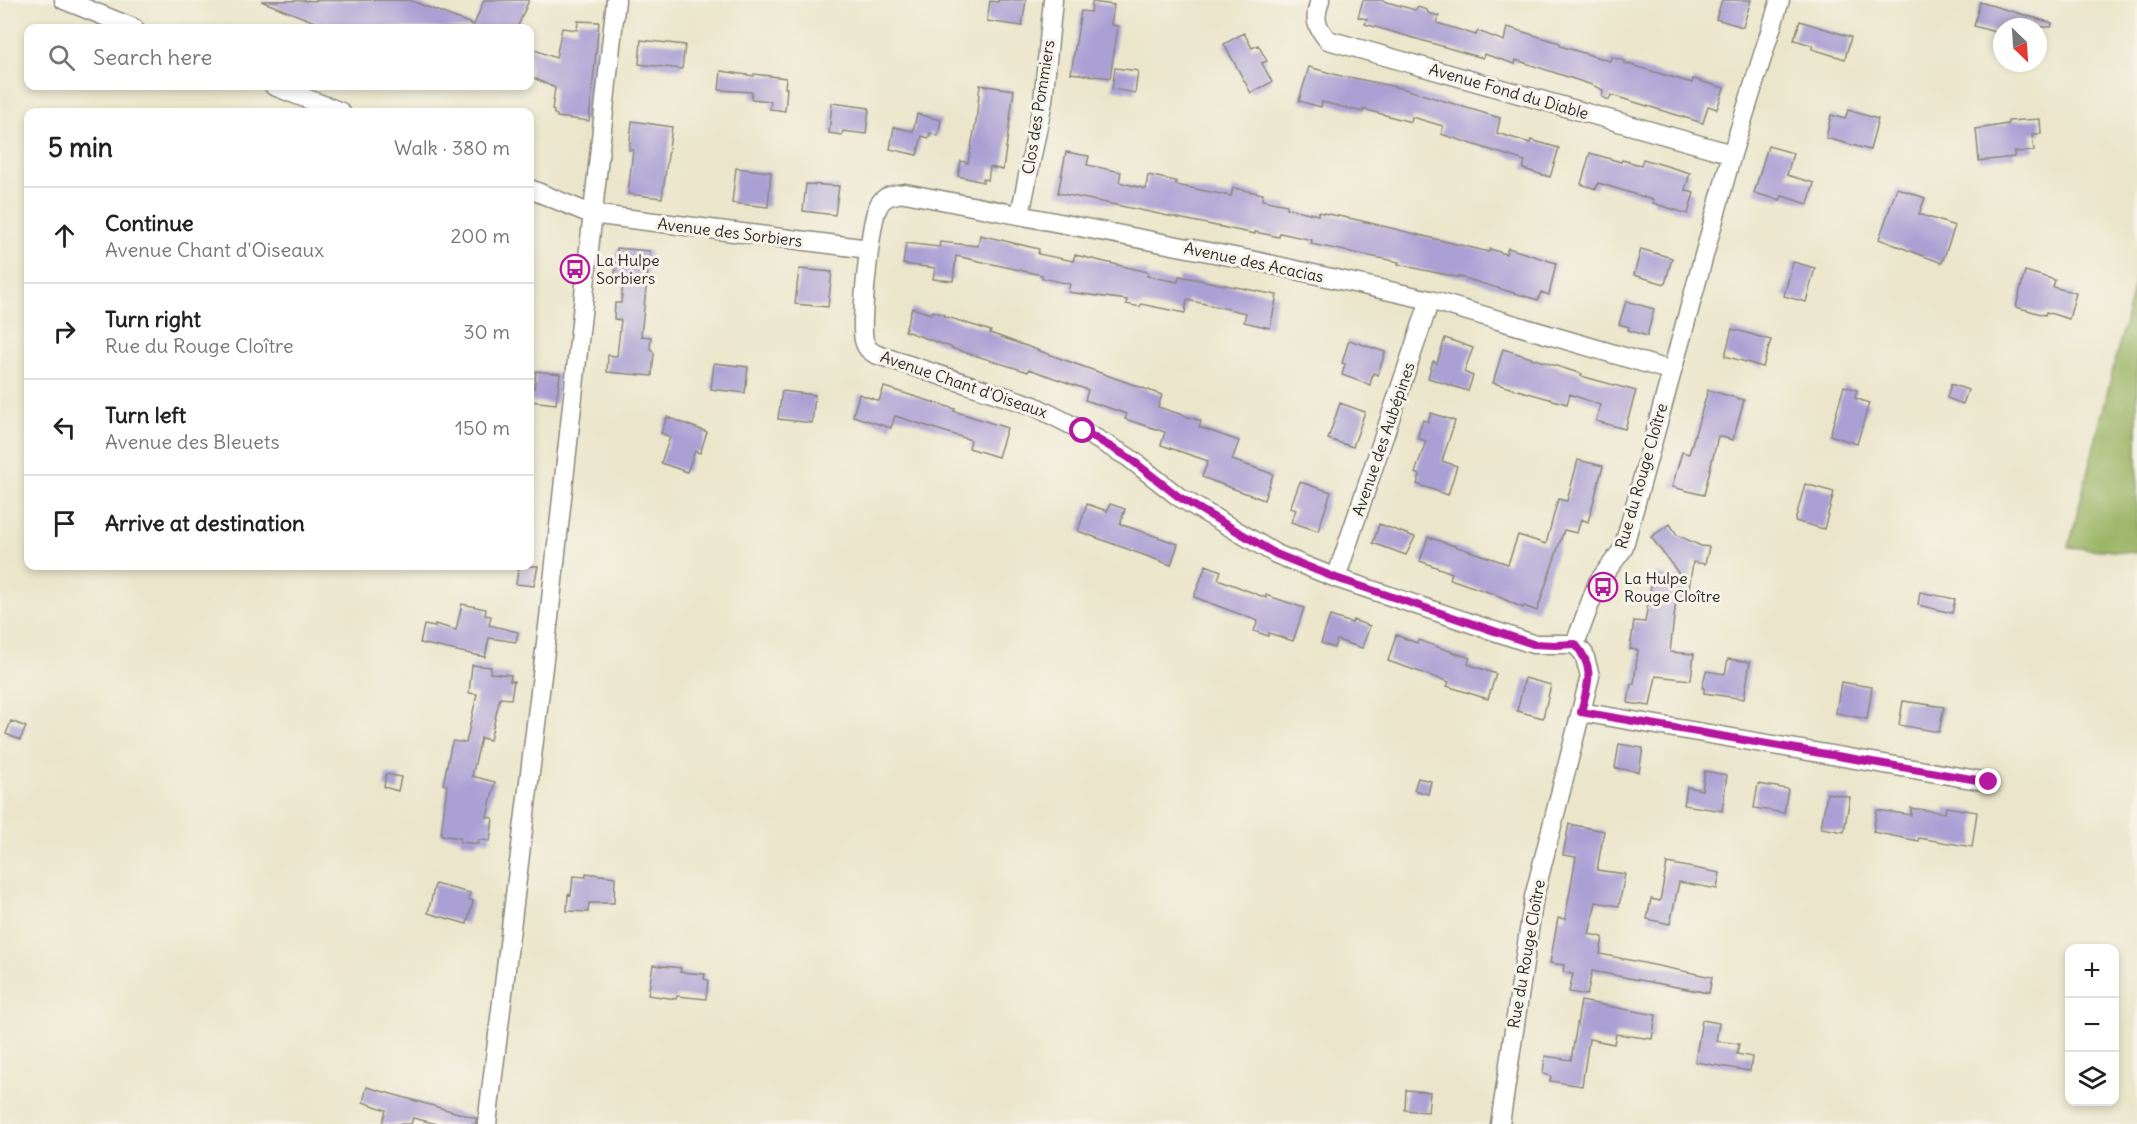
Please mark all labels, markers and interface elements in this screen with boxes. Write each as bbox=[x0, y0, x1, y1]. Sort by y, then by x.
north arrow bbox=[1993, 18, 2047, 72]
search box bbox=[24, 24, 534, 90]
street label: Clos des Pommiers bbox=[1018, 38, 1058, 176]
icon: search bbox=[45, 41, 78, 74]
text: Search here bbox=[93, 43, 212, 71]
street label: Avenue Fond du Diable bbox=[1427, 59, 1591, 123]
text: 5 min bbox=[48, 131, 113, 164]
text: Walk · 380 m bbox=[394, 135, 510, 160]
text: Continue bbox=[105, 209, 194, 237]
street label: Avenue des Sorbiers bbox=[656, 213, 804, 251]
icon: ahead bbox=[48, 219, 81, 252]
text: 200 m bbox=[450, 223, 510, 248]
text: Avenue Chant d'Oiseaux bbox=[105, 237, 324, 262]
street label: Avenue des Acacias bbox=[1182, 237, 1326, 287]
place label: La Hulpe Sorbiers bbox=[596, 250, 660, 288]
bus stop icon: La Hulpe Sorbiers bbox=[559, 253, 591, 285]
text: Turn right bbox=[105, 305, 201, 333]
icon: right bbox=[48, 315, 81, 348]
text: 30 m bbox=[463, 319, 510, 344]
text: Rue du Rouge Cloître bbox=[105, 333, 293, 358]
street label: Avenue Chant d'Oiseaux bbox=[878, 346, 1050, 422]
street label: Avenue des Aubépines bbox=[1347, 359, 1419, 519]
text: Turn left bbox=[105, 401, 186, 429]
street label: Rue du Rouge Cloître bbox=[1611, 401, 1671, 551]
icon: left bbox=[48, 411, 81, 444]
text: 150 m bbox=[455, 415, 510, 440]
route start bbox=[1069, 417, 1095, 443]
text: Avenue des Bleuets bbox=[105, 429, 280, 454]
icon: arrive bbox=[48, 507, 81, 540]
text: Arrive at destination bbox=[105, 509, 305, 537]
place label: La Hulpe Rouge Cloître bbox=[1624, 568, 1720, 606]
bus stop icon: La Hulpe Rouge Cloître bbox=[1587, 571, 1619, 603]
route end bbox=[1975, 768, 2001, 794]
street label: Rue du Rouge Cloître bbox=[1503, 878, 1549, 1030]
map controls bbox=[2065, 944, 2119, 1106]
button: + bbox=[2065, 944, 2119, 998]
button: − bbox=[2065, 998, 2119, 1052]
button: layers bbox=[2065, 1052, 2119, 1106]

